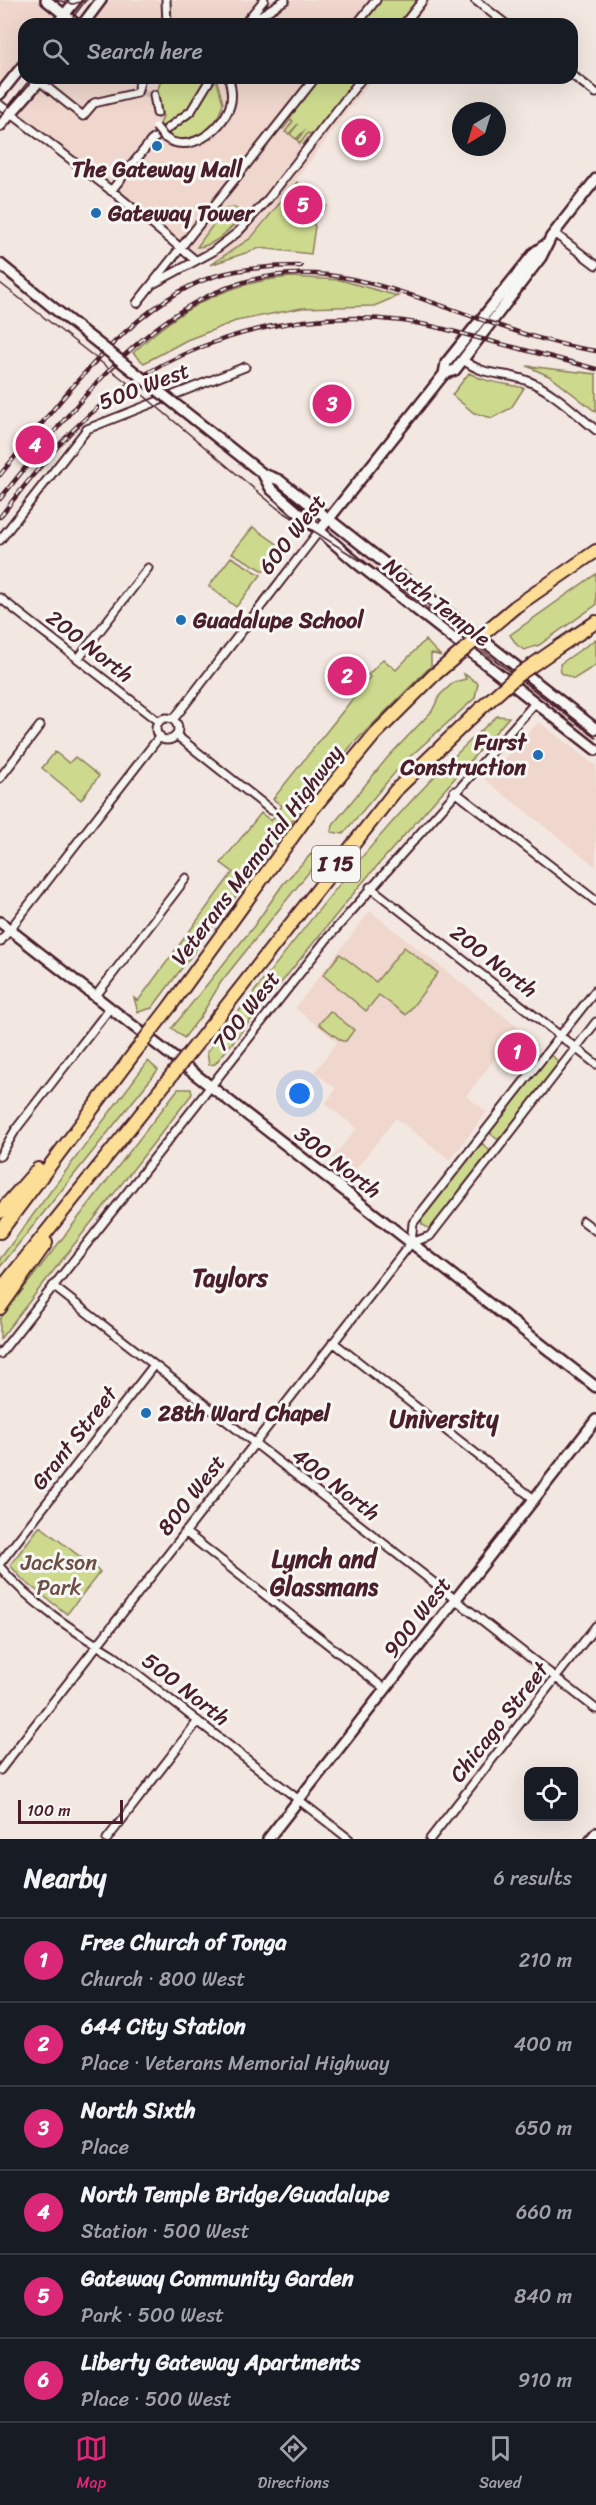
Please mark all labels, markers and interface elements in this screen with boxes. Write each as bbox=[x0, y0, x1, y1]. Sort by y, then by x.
search box bbox=[18, 18, 578, 84]
text: Search here bbox=[87, 32, 203, 71]
icon: search bbox=[39, 35, 72, 68]
north arrow bbox=[452, 102, 506, 156]
pin: 6 bbox=[342, 116, 380, 160]
marker: The Gateway Mall bbox=[150, 139, 164, 153]
place label: The Gateway Mall bbox=[72, 150, 243, 189]
pin: 5 bbox=[284, 182, 322, 228]
place label: Gateway Tower bbox=[107, 194, 256, 233]
marker: Gateway Tower bbox=[89, 206, 103, 220]
street label: 500 West bbox=[93, 351, 196, 421]
pin: 3 bbox=[312, 382, 352, 426]
pin: 4 bbox=[15, 422, 54, 468]
street label: 600 West bbox=[248, 485, 337, 583]
street label: North Temple bbox=[374, 547, 500, 657]
street label: 200 North bbox=[37, 599, 143, 693]
place label: Guadalupe School bbox=[192, 601, 364, 640]
marker: Guadalupe School bbox=[174, 613, 188, 627]
pin: 2 bbox=[328, 654, 366, 698]
place label: Furst Construction bbox=[399, 723, 527, 787]
street label: Veterans Memorial Highway bbox=[161, 735, 354, 974]
marker: Furst Construction bbox=[531, 748, 545, 762]
road number: I 15 bbox=[312, 846, 360, 882]
street label: 200 North bbox=[441, 914, 547, 1008]
street label: 700 West bbox=[202, 962, 291, 1060]
pin: 1 bbox=[498, 1030, 536, 1074]
your location bbox=[285, 1079, 314, 1108]
street label: 300 North bbox=[286, 1115, 390, 1209]
district label: Taylors bbox=[192, 1257, 269, 1299]
street label: Grant Street bbox=[20, 1376, 128, 1499]
place label: 28th Ward Chapel bbox=[157, 1394, 332, 1433]
district label: University bbox=[389, 1398, 499, 1440]
marker: 28th Ward Chapel bbox=[139, 1406, 153, 1420]
street label: 400 North bbox=[283, 1437, 389, 1531]
street label: 800 West bbox=[146, 1445, 236, 1544]
district label: Lynch and Glassmans bbox=[270, 1538, 379, 1608]
park label: Jackson Park bbox=[20, 1543, 97, 1607]
street label: 900 West bbox=[372, 1567, 462, 1666]
street label: 500 North bbox=[133, 1642, 239, 1736]
street label: Chicago Street bbox=[439, 1652, 560, 1791]
map controls bbox=[524, 1767, 578, 1821]
button: locate bbox=[524, 1767, 578, 1821]
text: 100 m bbox=[27, 1796, 71, 1825]
scale bar bbox=[18, 1797, 123, 1824]
text: Nearby bbox=[24, 1855, 106, 1901]
text: 6 results bbox=[493, 1861, 572, 1896]
text: Free Church of Tonga bbox=[81, 1923, 287, 1962]
text: 1 bbox=[39, 1943, 48, 1978]
text: 210 m bbox=[519, 1943, 572, 1978]
text: Church · 800 West bbox=[81, 1962, 245, 1997]
text: 644 City Station bbox=[81, 2007, 246, 2046]
text: 2 bbox=[38, 2027, 49, 2062]
text: 400 m bbox=[514, 2027, 572, 2062]
text: Place · Veterans Memorial Highway bbox=[81, 2046, 389, 2081]
text: North Sixth bbox=[81, 2091, 196, 2130]
text: 3 bbox=[38, 2111, 49, 2146]
text: 650 m bbox=[515, 2111, 572, 2146]
text: Place bbox=[81, 2130, 129, 2165]
text: North Temple Bridge/Guadalupe bbox=[81, 2175, 390, 2214]
text: 4 bbox=[37, 2195, 50, 2230]
text: 660 m bbox=[516, 2195, 572, 2230]
text: Station · 500 West bbox=[81, 2214, 249, 2249]
text: Gateway Community Garden bbox=[81, 2259, 354, 2298]
text: 5 bbox=[37, 2279, 50, 2314]
text: 840 m bbox=[514, 2279, 572, 2314]
text: Park · 500 West bbox=[81, 2298, 224, 2333]
text: Liberty Gateway Apartments bbox=[81, 2343, 360, 2382]
text: 6 bbox=[38, 2363, 49, 2398]
text: 910 m bbox=[518, 2363, 572, 2398]
text: Place · 500 West bbox=[81, 2382, 231, 2417]
tab: Map bbox=[75, 2432, 108, 2497]
tab: Directions bbox=[258, 2432, 329, 2497]
tab: Saved bbox=[479, 2432, 521, 2497]

